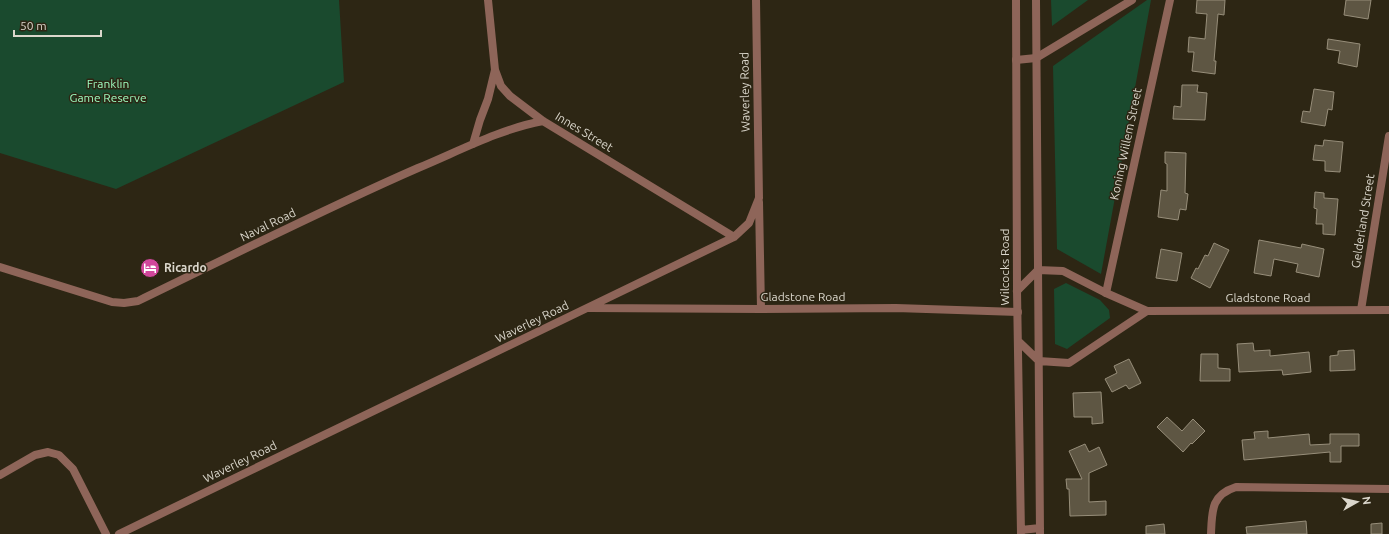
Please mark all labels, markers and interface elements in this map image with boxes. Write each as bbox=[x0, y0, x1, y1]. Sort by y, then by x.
scale bar bbox=[14, 12, 101, 38]
text: 50 m bbox=[20, 19, 47, 32]
street label: Waverley Road bbox=[737, 52, 752, 132]
park label: Franklin Game Reserve bbox=[69, 77, 147, 104]
street label: Koning Willem Street bbox=[1107, 86, 1144, 201]
street label: Innes Street bbox=[553, 109, 616, 154]
street label: Gelderland Street bbox=[1349, 173, 1376, 269]
street label: Naval Road bbox=[238, 205, 298, 244]
street label: Wilcocks Road bbox=[998, 228, 1011, 306]
hotel icon: Ricardo bbox=[139, 257, 161, 279]
place label: Ricardo bbox=[164, 261, 207, 274]
street label: Gladstone Road bbox=[760, 290, 846, 303]
street label: Gladstone Road bbox=[1225, 291, 1311, 304]
street label: Waverley Road bbox=[493, 298, 571, 345]
street label: Waverley Road bbox=[201, 438, 279, 485]
north arrow bbox=[1337, 482, 1377, 522]
text: N bbox=[1360, 496, 1373, 506]

